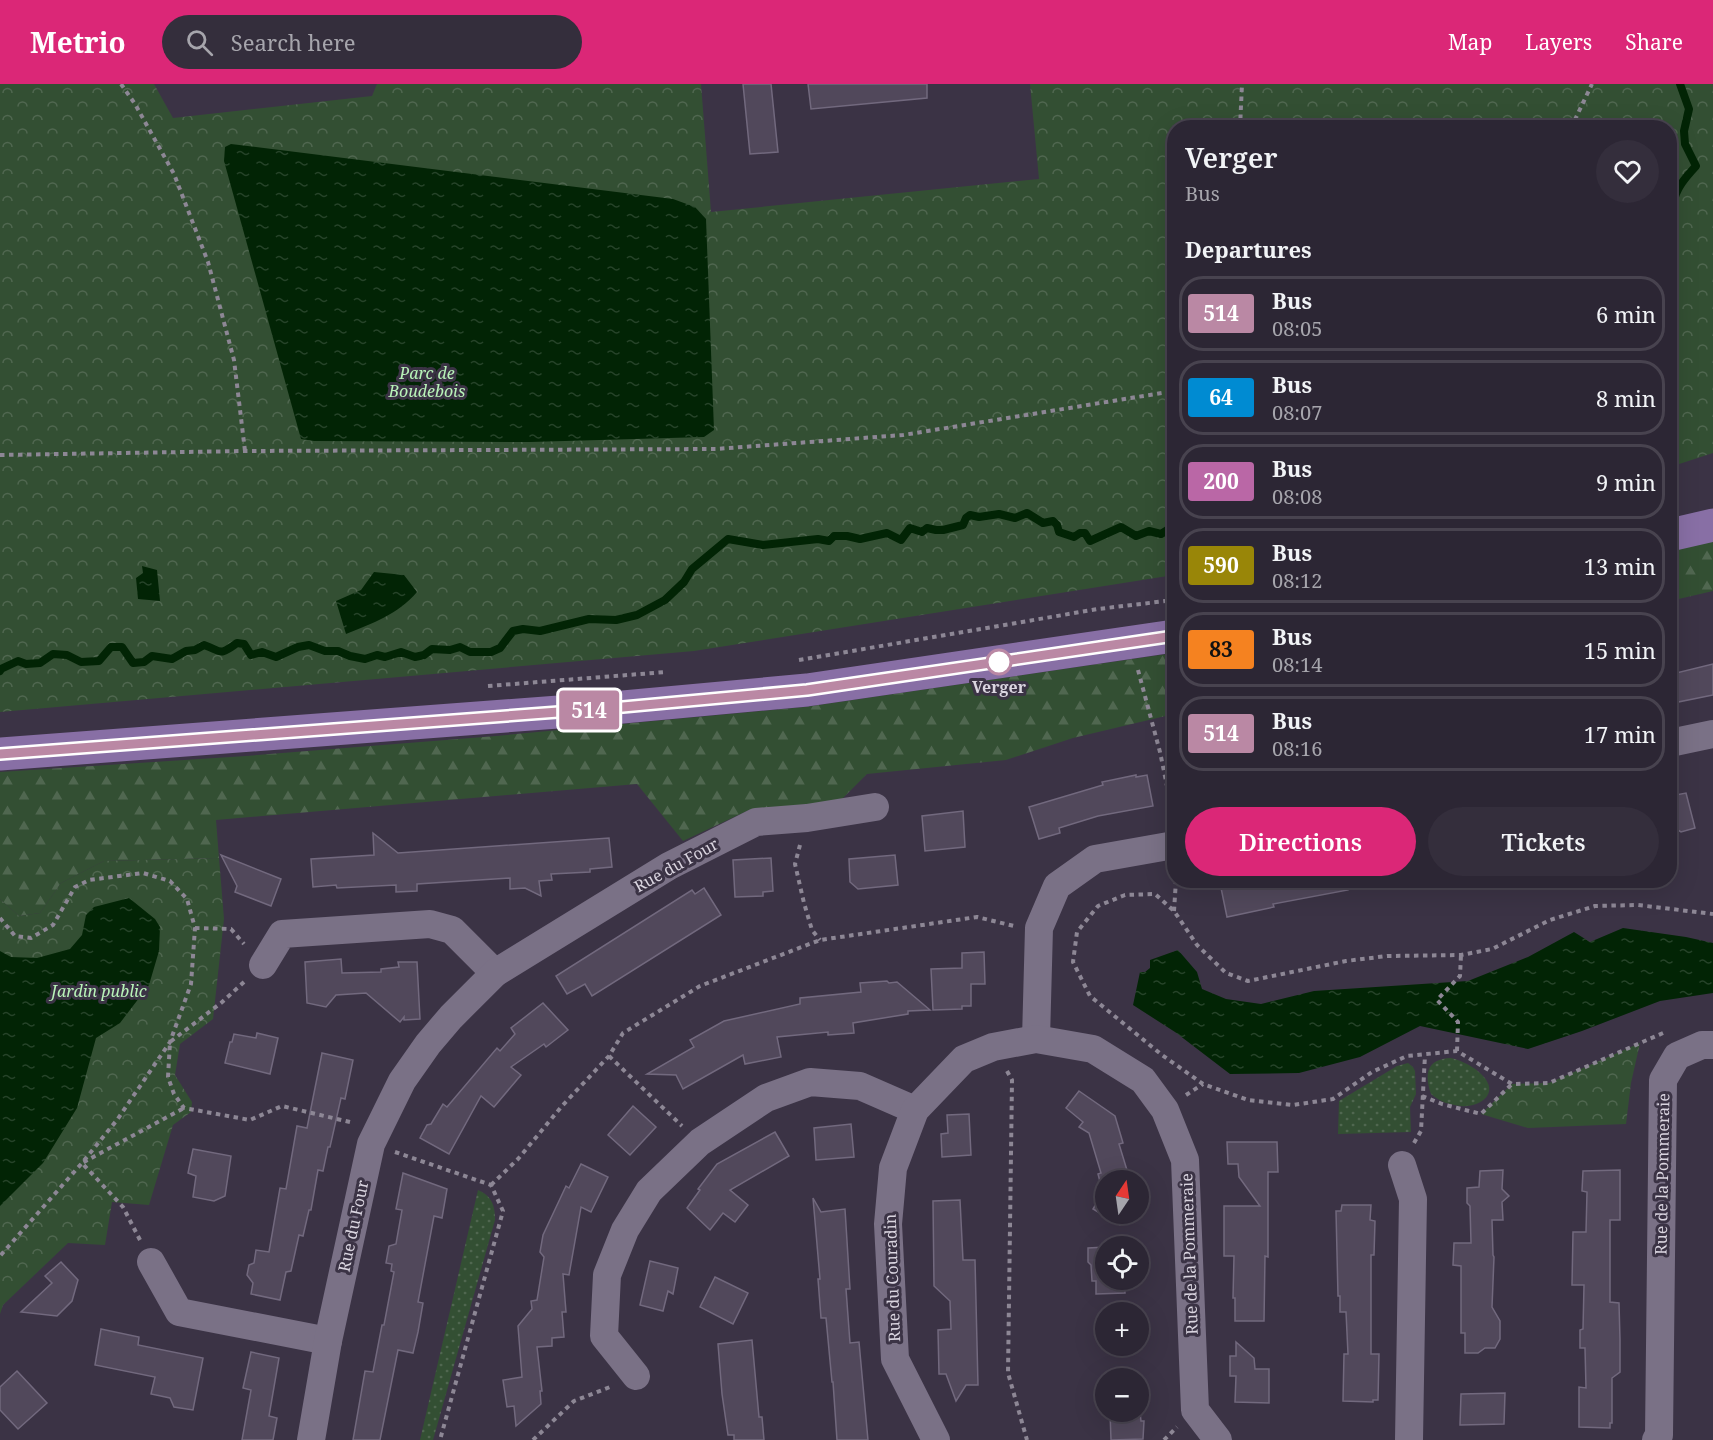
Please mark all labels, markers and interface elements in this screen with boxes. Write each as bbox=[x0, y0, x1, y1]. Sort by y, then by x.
search box bbox=[162, 15, 582, 69]
text: Metrio bbox=[30, 23, 126, 61]
icon: search bbox=[183, 26, 216, 59]
text: Search here bbox=[231, 27, 356, 57]
text: Map bbox=[1448, 28, 1492, 56]
text: Layers bbox=[1525, 28, 1592, 56]
text: Share bbox=[1625, 28, 1683, 56]
text: Verger bbox=[1185, 138, 1278, 176]
button: heart bbox=[1596, 140, 1659, 203]
text: Bus bbox=[1185, 180, 1220, 207]
text: Departures bbox=[1185, 234, 1312, 264]
text: Bus bbox=[1272, 285, 1312, 315]
text: 514 bbox=[1203, 299, 1239, 327]
text: 6 min bbox=[1596, 299, 1656, 329]
text: 08:05 bbox=[1272, 315, 1322, 342]
park label: Parc de Boudebois bbox=[388, 362, 465, 402]
text: Bus bbox=[1272, 369, 1312, 399]
text: 64 bbox=[1209, 383, 1233, 411]
text: 8 min bbox=[1596, 383, 1656, 413]
text: 08:07 bbox=[1272, 399, 1322, 426]
text: Bus bbox=[1272, 453, 1312, 483]
text: 200 bbox=[1203, 467, 1239, 495]
text: 9 min bbox=[1596, 467, 1656, 497]
text: 08:08 bbox=[1272, 483, 1322, 510]
text: Bus bbox=[1272, 537, 1312, 567]
text: 590 bbox=[1203, 551, 1239, 579]
text: 13 min bbox=[1584, 551, 1656, 581]
text: 08:12 bbox=[1272, 567, 1322, 594]
text: Bus bbox=[1272, 621, 1312, 651]
text: 83 bbox=[1209, 635, 1233, 663]
text: 15 min bbox=[1584, 635, 1656, 665]
marker: Verger bbox=[986, 649, 1012, 675]
text: 08:14 bbox=[1272, 651, 1322, 678]
place label: Verger bbox=[972, 676, 1027, 698]
line badge: 514 bbox=[554, 690, 624, 730]
text: 514 bbox=[571, 696, 607, 724]
text: Bus bbox=[1272, 705, 1312, 735]
text: 514 bbox=[1203, 719, 1239, 747]
text: 17 min bbox=[1584, 719, 1656, 749]
text: 08:16 bbox=[1272, 735, 1322, 762]
button: Directions bbox=[1185, 807, 1416, 876]
button: Tickets bbox=[1428, 807, 1659, 876]
street label: Rue du Four bbox=[630, 833, 723, 897]
park label: Jardin public bbox=[48, 980, 147, 1002]
street label: Rue de la Pommeraie bbox=[1650, 1093, 1674, 1255]
north arrow bbox=[1095, 1170, 1149, 1224]
map controls bbox=[1095, 1170, 1149, 1422]
street label: Rue de la Pommeraie bbox=[1175, 1173, 1203, 1335]
street label: Rue du Four bbox=[333, 1178, 374, 1274]
street label: Rue du Couradin bbox=[879, 1214, 905, 1342]
button: locate bbox=[1095, 1236, 1149, 1290]
button: + bbox=[1095, 1302, 1149, 1356]
button: − bbox=[1095, 1368, 1149, 1422]

